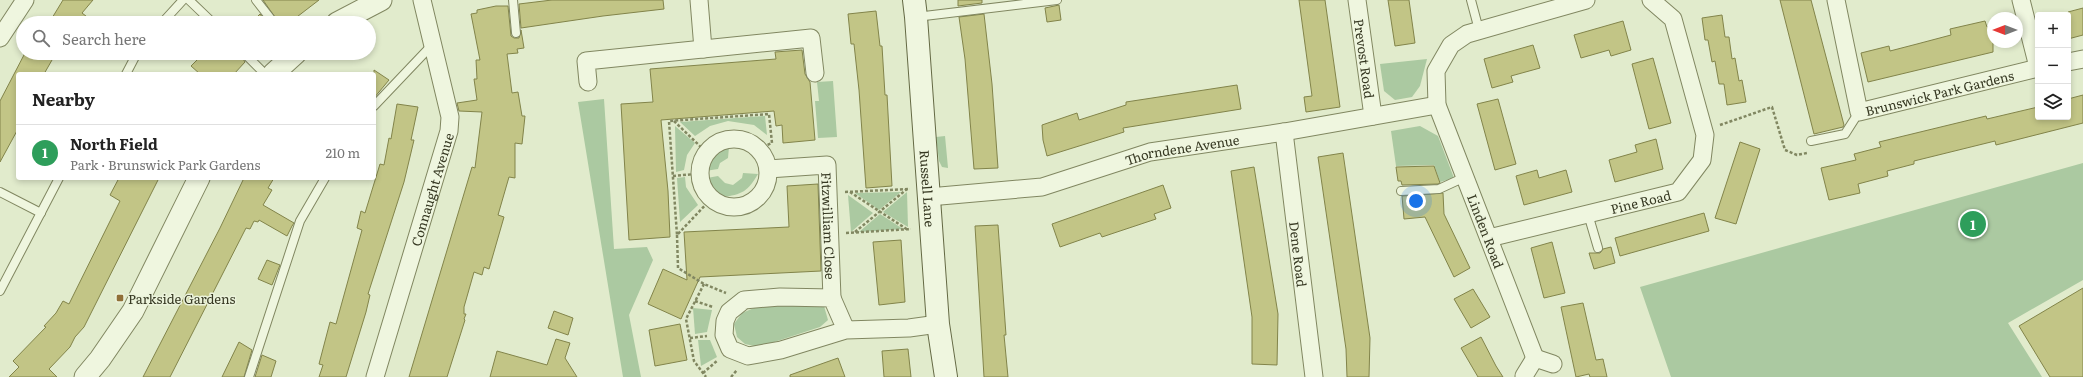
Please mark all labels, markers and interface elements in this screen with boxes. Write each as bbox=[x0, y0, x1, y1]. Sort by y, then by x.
north arrow bbox=[1987, 12, 2023, 48]
map controls bbox=[2035, 12, 2071, 120]
button: + bbox=[2035, 12, 2071, 48]
search box bbox=[16, 16, 376, 60]
street label: Prevost Road bbox=[1350, 17, 1380, 100]
icon: search bbox=[30, 27, 52, 49]
text: Search here bbox=[62, 27, 146, 50]
button: − bbox=[2035, 48, 2071, 84]
street label: Brunswick Park Gardens bbox=[1863, 65, 2016, 120]
button: layers bbox=[2035, 84, 2071, 120]
text: Nearby bbox=[32, 86, 95, 111]
street label: Thorndene Avenue bbox=[1122, 129, 1241, 169]
street label: Connaught Avenue bbox=[405, 130, 458, 248]
text: North Field bbox=[70, 132, 158, 155]
text: 1 bbox=[42, 143, 48, 162]
text: 210 m bbox=[325, 143, 360, 162]
street label: Russell Lane bbox=[916, 149, 941, 228]
text: Park · Brunswick Park Gardens bbox=[70, 155, 260, 174]
street label: Fitzwilliam Close bbox=[818, 172, 841, 280]
street label: Pine Road bbox=[1608, 185, 1673, 218]
your location bbox=[1406, 191, 1426, 211]
street label: Linden Road bbox=[1463, 191, 1509, 271]
pin: 1 bbox=[1960, 209, 1986, 239]
street label: Dene Road bbox=[1286, 220, 1312, 288]
place label: Parkside Gardens bbox=[128, 289, 235, 308]
marker: Parkside Gardens bbox=[115, 293, 125, 303]

